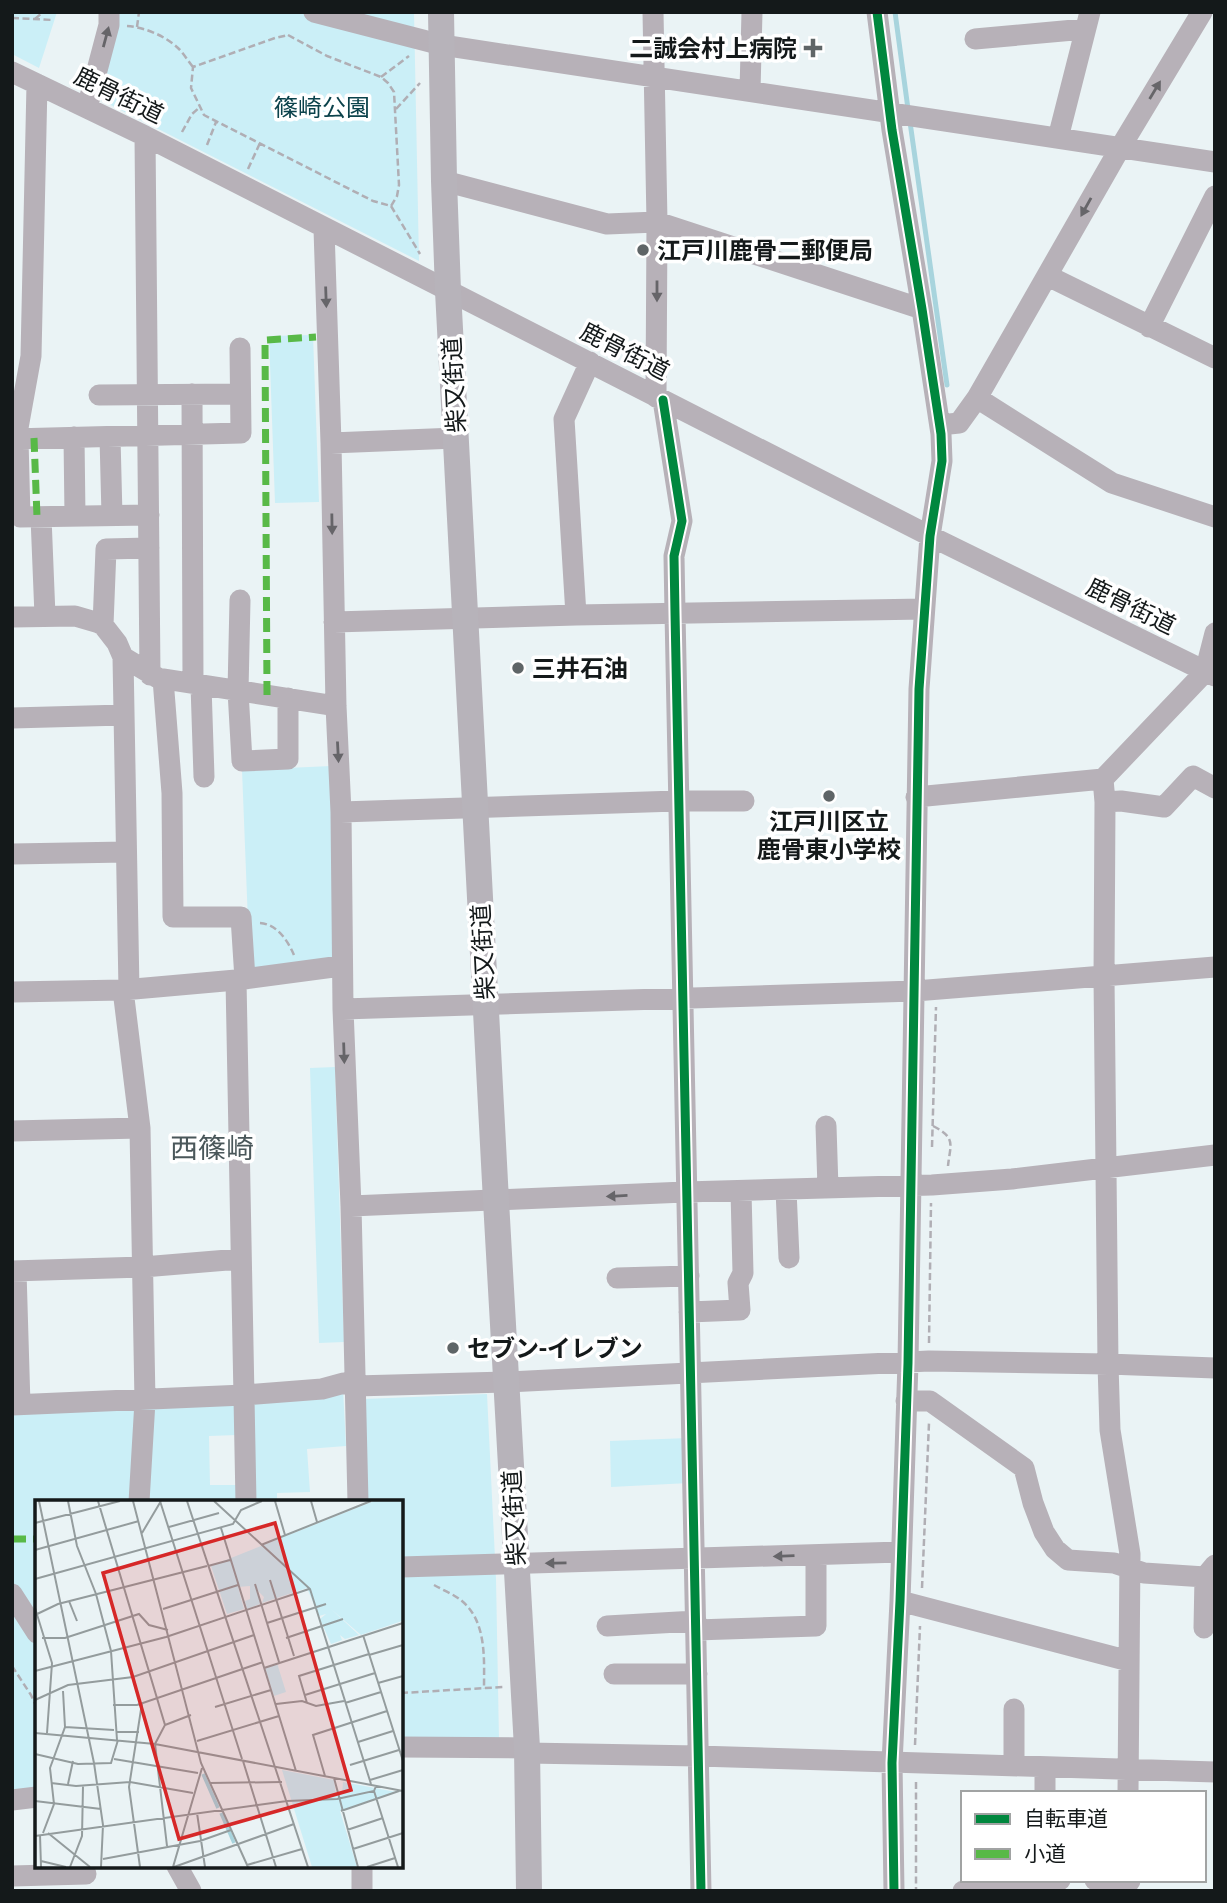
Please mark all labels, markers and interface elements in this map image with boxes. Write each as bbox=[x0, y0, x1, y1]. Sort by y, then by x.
one-way arrow bbox=[101, 26, 112, 48]
place label: 二誠会村上病院 bbox=[629, 35, 797, 62]
marker: 二誠会村上病院 bbox=[803, 38, 823, 58]
street label: 鹿骨街道 bbox=[70, 62, 168, 128]
one-way arrow bbox=[1149, 80, 1162, 99]
park label: 篠崎公園 bbox=[274, 94, 370, 121]
one-way arrow bbox=[1080, 198, 1092, 217]
place label: 江戸川鹿骨二郵便局 bbox=[657, 237, 873, 264]
marker: 江戸川鹿骨二郵便局 bbox=[635, 242, 651, 258]
one-way arrow bbox=[651, 280, 663, 302]
one-way arrow bbox=[321, 286, 332, 308]
street label: 鹿骨街道 bbox=[576, 317, 674, 385]
street label: 柴又街道 bbox=[438, 336, 470, 434]
one-way arrow bbox=[326, 514, 338, 536]
street label: 鹿骨街道 bbox=[1082, 573, 1180, 639]
place label: 三井石油 bbox=[532, 655, 628, 682]
marker: 三井石油 bbox=[510, 660, 526, 676]
one-way arrow bbox=[332, 741, 343, 763]
marker: 江戸川区立 鹿骨東小学校 bbox=[821, 788, 837, 804]
place label: 江戸川区立 鹿骨東小学校 bbox=[757, 808, 901, 863]
street label: 柴又街道 bbox=[467, 903, 499, 1001]
one-way arrow bbox=[339, 1042, 350, 1064]
district label: 西篠崎 bbox=[170, 1132, 254, 1163]
one-way arrow bbox=[606, 1190, 628, 1201]
place label: セブン-イレブン bbox=[467, 1335, 643, 1362]
marker: セブン-イレブン bbox=[445, 1340, 461, 1356]
street label: 柴又街道 bbox=[498, 1469, 530, 1567]
inset map bbox=[35, 1500, 402, 1868]
one-way arrow bbox=[773, 1551, 795, 1562]
one-way arrow bbox=[545, 1557, 567, 1568]
legend bbox=[961, 1791, 1206, 1882]
text: 自転車道 bbox=[1024, 1806, 1108, 1830]
text: 小道 bbox=[1024, 1841, 1066, 1865]

